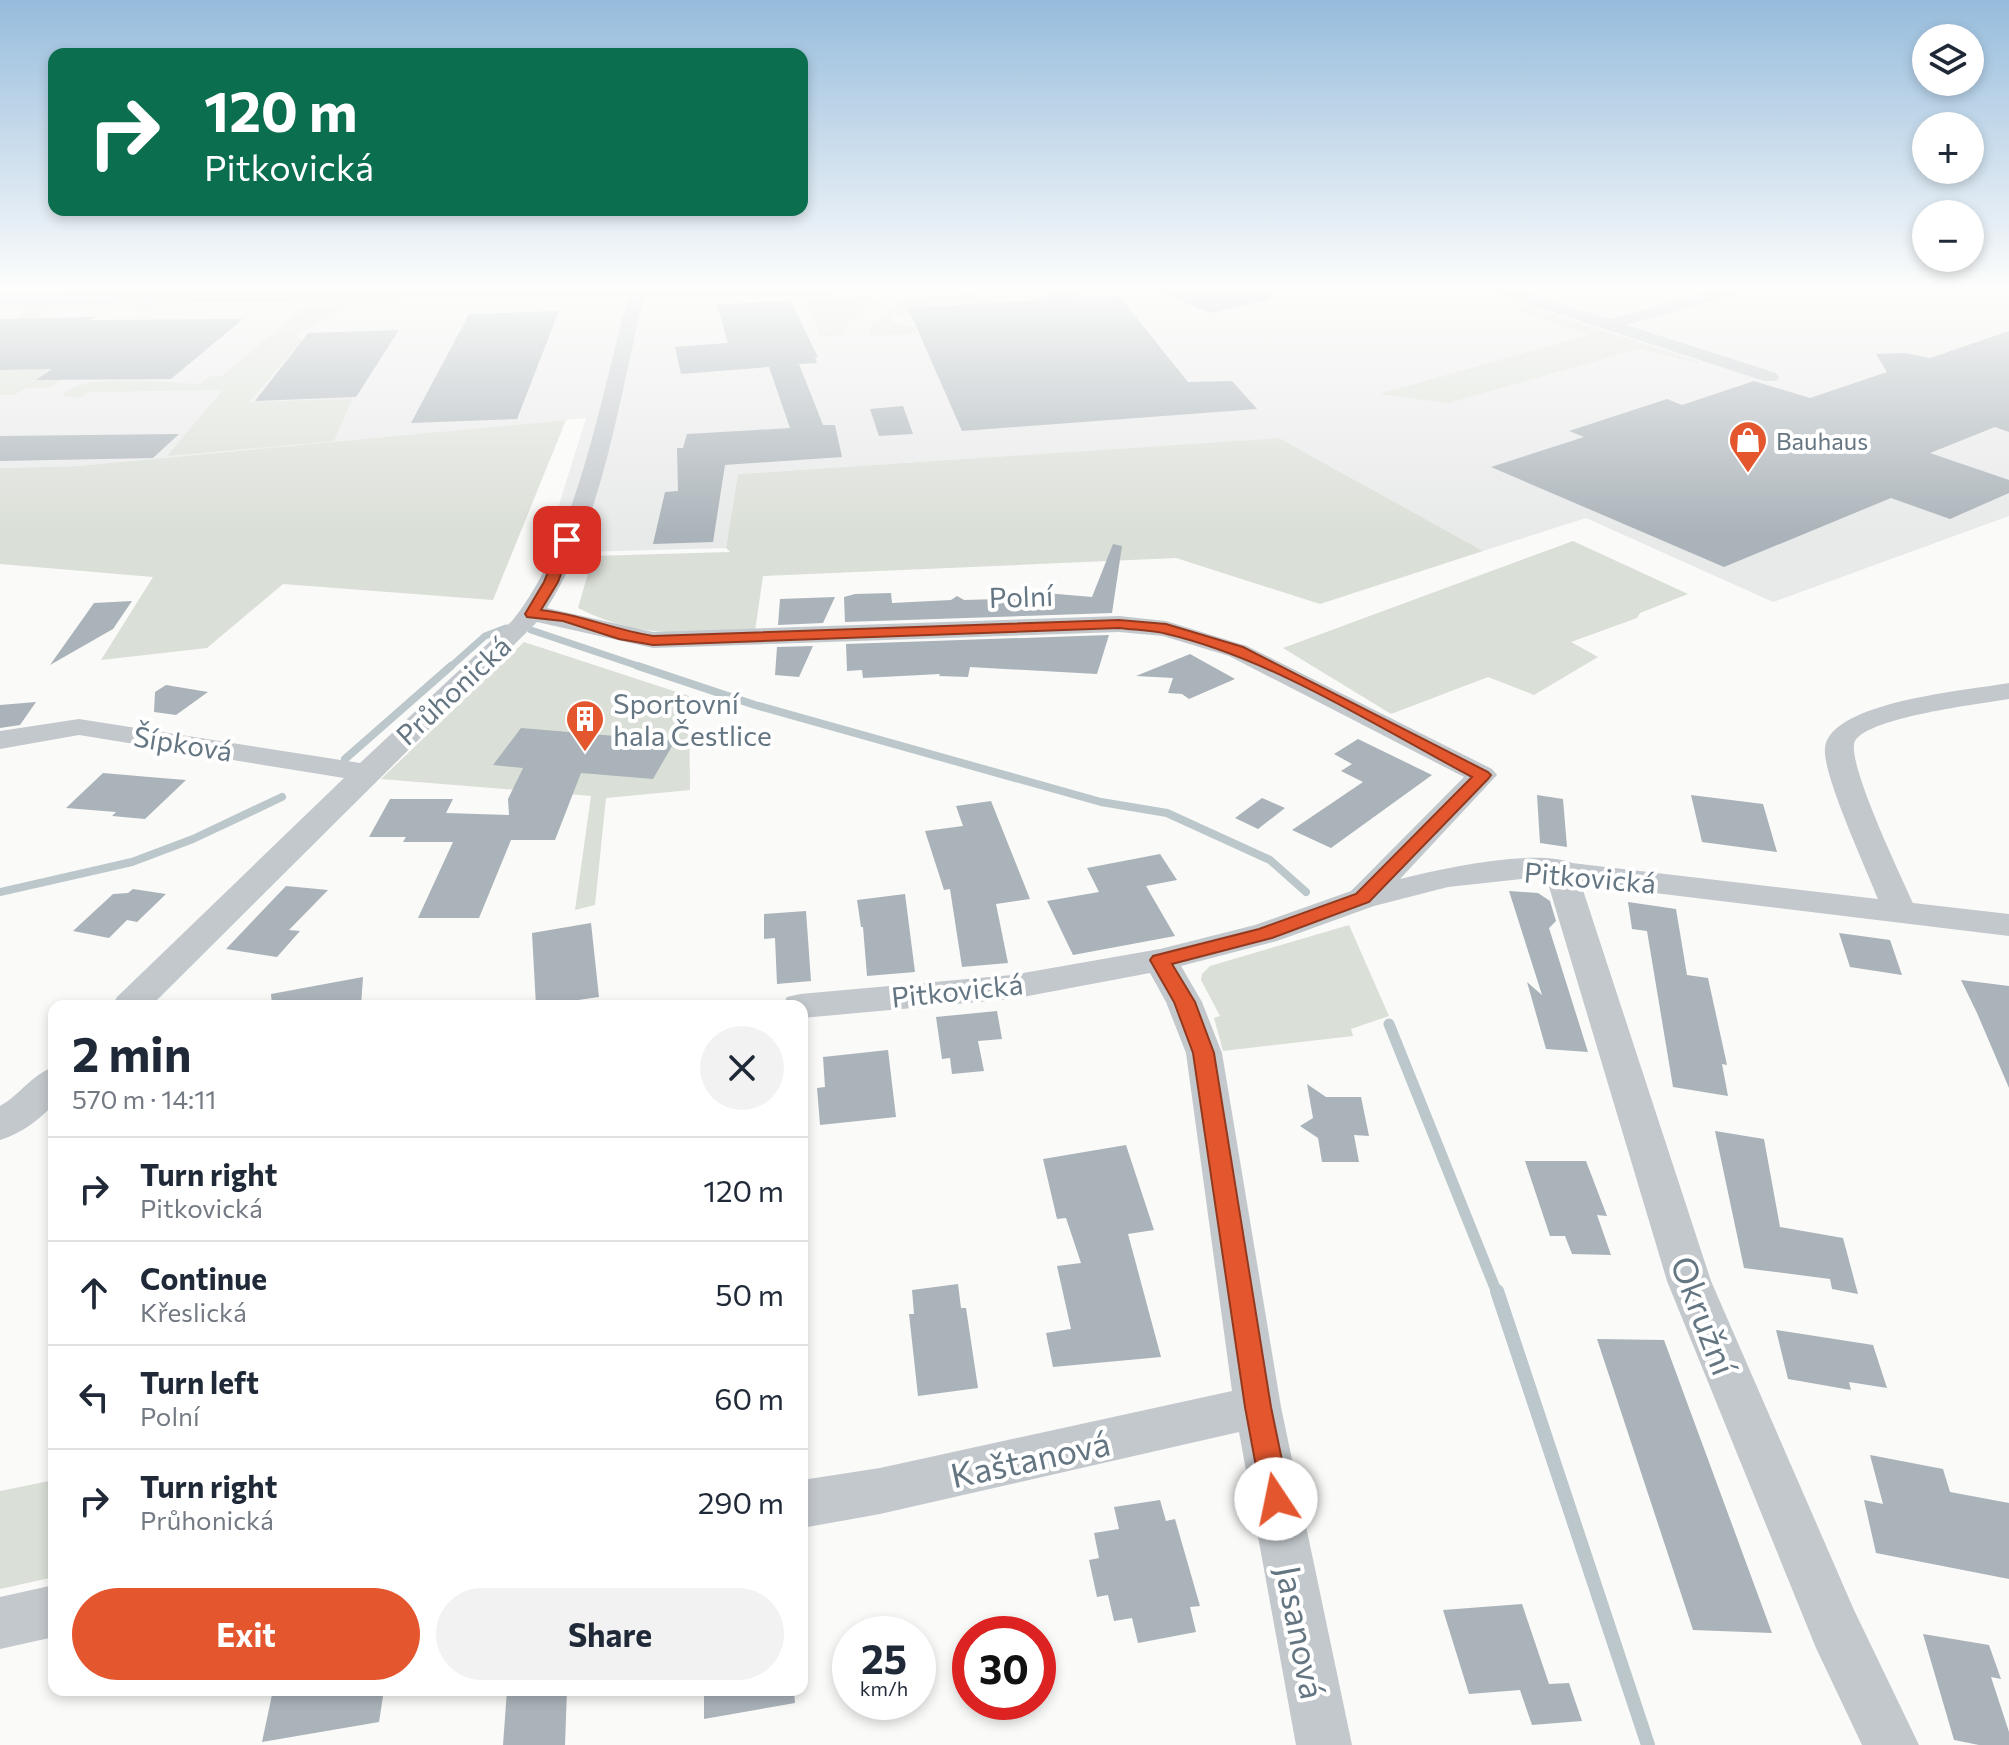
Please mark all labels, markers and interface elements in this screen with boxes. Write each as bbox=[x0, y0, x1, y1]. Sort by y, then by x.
map controls bbox=[1912, 24, 1984, 272]
button: layers bbox=[1912, 24, 1984, 96]
text: 120 m bbox=[204, 75, 358, 144]
icon: right bbox=[72, 80, 176, 184]
button: + bbox=[1912, 112, 1984, 184]
text: Pitkovická bbox=[204, 144, 374, 188]
button: − bbox=[1912, 200, 1984, 272]
shop icon: Bauhaus bbox=[1727, 419, 1769, 474]
place label: Bauhaus bbox=[1776, 426, 1868, 455]
pin bbox=[533, 506, 601, 574]
icon: arrive bbox=[545, 518, 589, 562]
street label: Polní bbox=[988, 578, 1054, 614]
street label: Průhonická bbox=[389, 628, 517, 752]
place label: Sportovní hala Čestlice bbox=[613, 686, 772, 752]
building icon: Sportovní hala Čestlice bbox=[564, 698, 606, 753]
street label: Šípková bbox=[131, 718, 235, 768]
street label: Pitkovická bbox=[1523, 854, 1657, 900]
street label: Pitkovická bbox=[890, 966, 1024, 1014]
text: 2 min bbox=[72, 1023, 192, 1082]
button: close bbox=[700, 1026, 784, 1110]
text: 570 m · 14:11 bbox=[72, 1083, 216, 1114]
text: Turn right bbox=[140, 1155, 277, 1192]
icon: right bbox=[72, 1167, 116, 1211]
text: 120 m bbox=[703, 1171, 784, 1208]
text: Pitkovická bbox=[140, 1192, 263, 1223]
street label: Okružní bbox=[1663, 1250, 1747, 1382]
text: Continue bbox=[140, 1259, 267, 1296]
icon: ahead bbox=[72, 1271, 116, 1315]
text: 50 m bbox=[715, 1275, 784, 1312]
text: Křeslická bbox=[140, 1296, 247, 1327]
text: Turn left bbox=[140, 1363, 259, 1400]
icon: left bbox=[72, 1375, 116, 1419]
text: 60 m bbox=[714, 1379, 784, 1416]
text: Polní bbox=[140, 1400, 200, 1431]
street label: Kaštanová bbox=[947, 1421, 1113, 1495]
position arrow bbox=[1234, 1457, 1318, 1541]
text: Turn right bbox=[140, 1467, 277, 1504]
icon: right bbox=[72, 1479, 116, 1523]
text: 290 m bbox=[698, 1483, 784, 1520]
text: Průhonická bbox=[140, 1504, 274, 1535]
street label: Jasanová bbox=[1269, 1562, 1335, 1702]
button: Exit bbox=[72, 1588, 420, 1680]
button: Share bbox=[436, 1588, 784, 1680]
speed limit sign: 30 bbox=[952, 1616, 1056, 1720]
text: 25 bbox=[861, 1633, 907, 1682]
text: km/h bbox=[860, 1676, 908, 1700]

